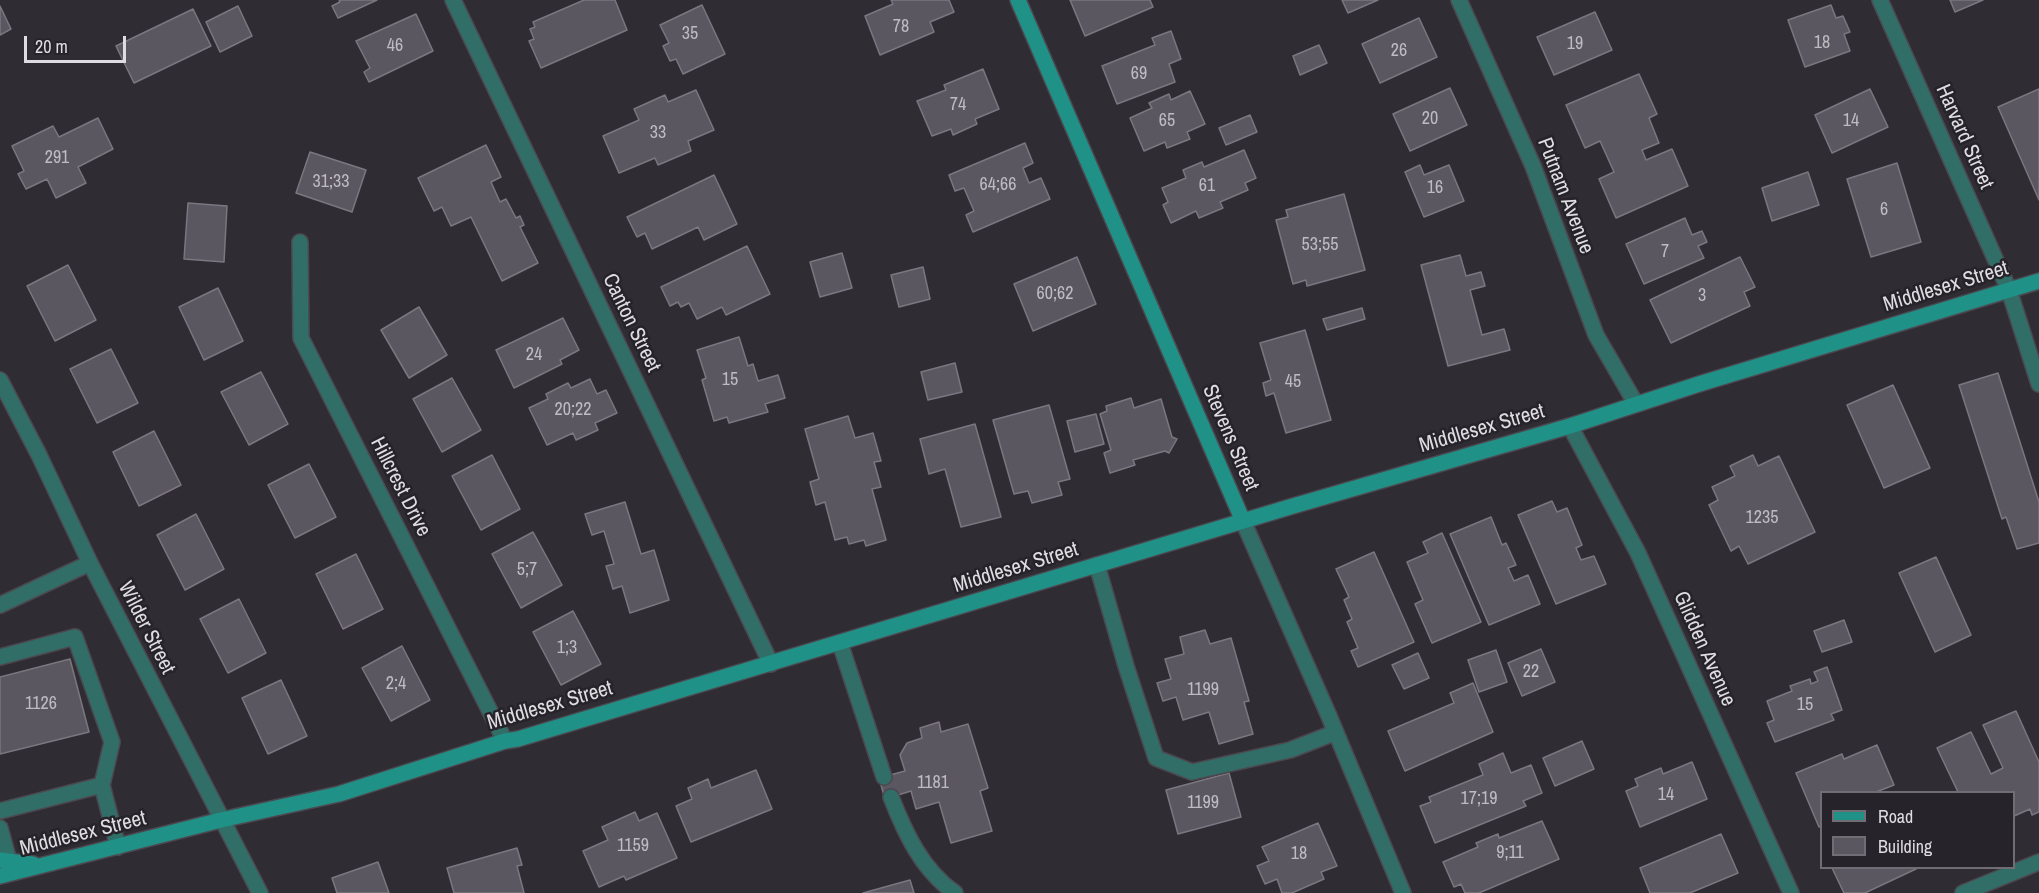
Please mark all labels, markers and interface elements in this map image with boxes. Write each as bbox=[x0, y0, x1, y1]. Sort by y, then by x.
house number: 78 bbox=[893, 16, 909, 38]
house number: 35 bbox=[682, 23, 698, 45]
scale bar bbox=[27, 24, 129, 62]
house number: 18 bbox=[1814, 32, 1830, 54]
house number: 19 bbox=[1567, 33, 1583, 55]
text: 20 m bbox=[35, 34, 68, 59]
house number: 46 bbox=[387, 35, 403, 57]
house number: 26 bbox=[1391, 40, 1407, 62]
house number: 69 bbox=[1131, 63, 1147, 85]
street label: Harvard Street bbox=[1930, 81, 1998, 193]
house number: 74 bbox=[950, 94, 966, 116]
house number: 20 bbox=[1422, 108, 1438, 130]
house number: 65 bbox=[1159, 110, 1175, 132]
house number: 14 bbox=[1843, 110, 1859, 132]
house number: 33 bbox=[650, 122, 666, 144]
street label: Putnam Avenue bbox=[1531, 134, 1599, 258]
house number: 291 bbox=[45, 147, 69, 169]
house number: 31;33 bbox=[313, 171, 349, 193]
house number: 64;66 bbox=[980, 174, 1016, 196]
house number: 61 bbox=[1199, 175, 1215, 197]
house number: 16 bbox=[1427, 177, 1443, 199]
house number: 6 bbox=[1880, 199, 1888, 221]
house number: 53;55 bbox=[1302, 234, 1338, 256]
house number: 7 bbox=[1661, 241, 1669, 263]
street label: Middlesex Street bbox=[1881, 256, 2011, 318]
street label: Canton Street bbox=[596, 270, 666, 376]
house number: 60;62 bbox=[1037, 283, 1073, 305]
house number: 3 bbox=[1698, 285, 1706, 307]
house number: 24 bbox=[526, 344, 542, 366]
house number: 15 bbox=[722, 369, 738, 391]
house number: 45 bbox=[1285, 371, 1301, 393]
street label: Stevens Street bbox=[1196, 381, 1264, 495]
house number: 20;22 bbox=[555, 399, 591, 421]
street label: Middlesex Street bbox=[1416, 399, 1548, 459]
street label: Hillcrest Drive bbox=[364, 433, 436, 541]
house number: 1235 bbox=[1746, 507, 1778, 529]
street label: Middlesex Street bbox=[951, 537, 1081, 599]
house number: 5;7 bbox=[517, 559, 537, 581]
street label: Wilder Street bbox=[112, 578, 180, 678]
street label: Glidden Avenue bbox=[1667, 588, 1741, 710]
house number: 1;3 bbox=[557, 637, 577, 659]
house number: 22 bbox=[1523, 661, 1539, 683]
house number: 2;4 bbox=[386, 673, 406, 695]
street label: Middlesex Street bbox=[484, 676, 616, 736]
house number: 1199 bbox=[1187, 679, 1219, 701]
house number: 1126 bbox=[25, 693, 57, 715]
house number: 15 bbox=[1797, 694, 1813, 716]
house number: 1181 bbox=[917, 772, 949, 794]
house number: 14 bbox=[1658, 784, 1674, 806]
house number: 17;19 bbox=[1461, 788, 1497, 810]
legend bbox=[1820, 791, 2015, 869]
house number: 1199 bbox=[1187, 792, 1219, 814]
text: Road bbox=[1878, 804, 1913, 829]
street label: Middlesex Street bbox=[17, 806, 149, 862]
text: Building bbox=[1878, 834, 1932, 859]
house number: 1159 bbox=[617, 835, 649, 857]
house number: 9;11 bbox=[1496, 842, 1524, 864]
house number: 18 bbox=[1291, 843, 1307, 865]

